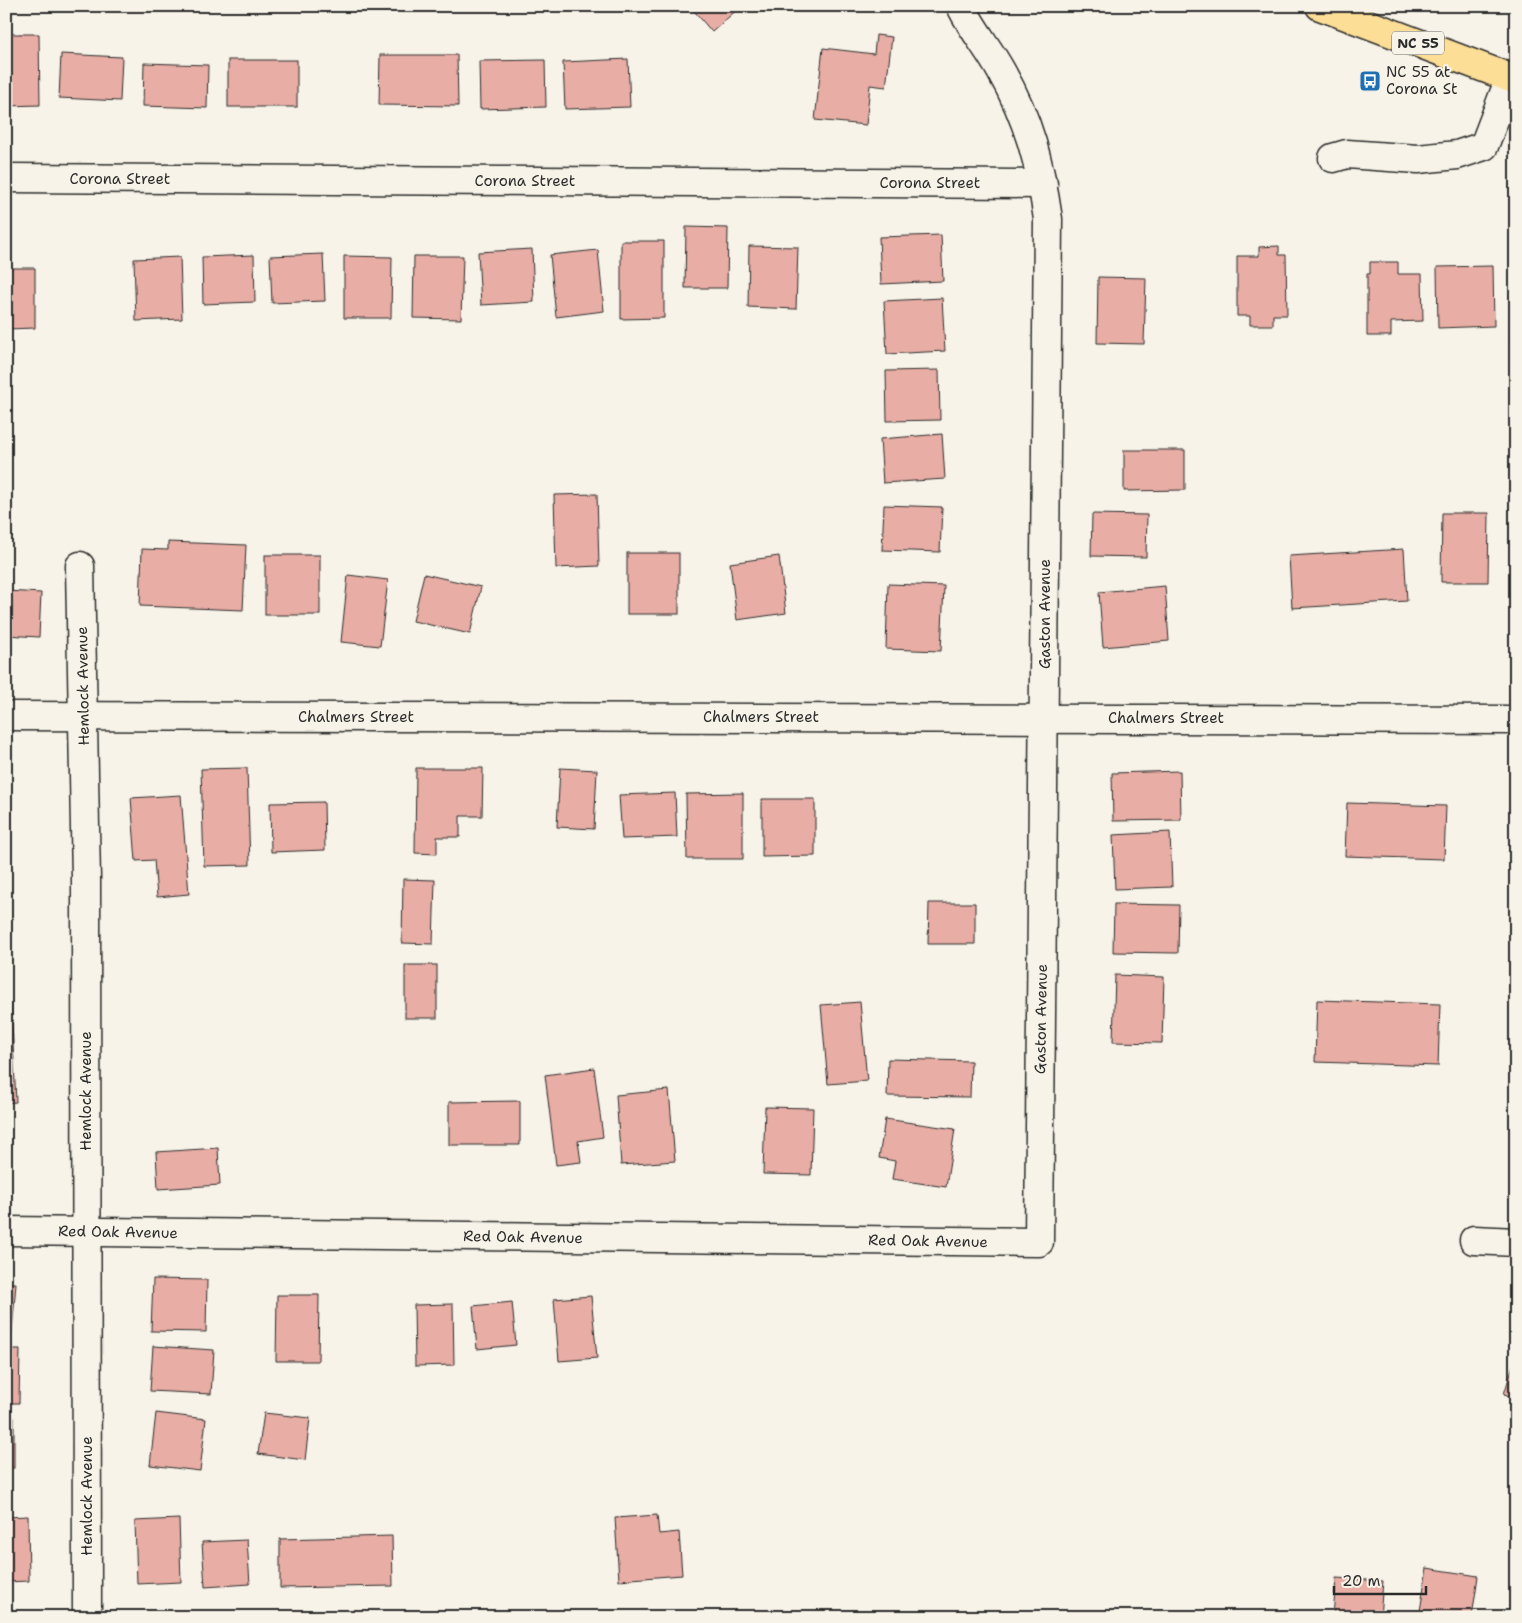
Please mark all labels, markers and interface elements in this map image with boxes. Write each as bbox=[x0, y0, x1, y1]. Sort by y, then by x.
road number: NC 55 bbox=[1392, 32, 1444, 54]
place label: NC 55 at Corona St bbox=[1386, 62, 1458, 99]
bus stop icon: NC 55 at Corona St bbox=[1358, 69, 1382, 93]
street label: Corona Street bbox=[70, 169, 170, 189]
street label: Corona Street bbox=[475, 171, 575, 191]
street label: Corona Street bbox=[880, 173, 980, 193]
street label: Gaston Avenue bbox=[1035, 559, 1055, 669]
street label: Hemlock Avenue bbox=[72, 626, 94, 746]
street label: Chalmers Street bbox=[298, 707, 414, 727]
street label: Chalmers Street bbox=[703, 707, 819, 727]
street label: Chalmers Street bbox=[1108, 708, 1224, 728]
street label: Gaston Avenue bbox=[1030, 964, 1052, 1074]
street label: Hemlock Avenue bbox=[76, 1031, 96, 1151]
street label: Red Oak Avenue bbox=[58, 1221, 178, 1243]
street label: Red Oak Avenue bbox=[463, 1226, 583, 1248]
street label: Red Oak Avenue bbox=[868, 1230, 988, 1252]
street label: Hemlock Avenue bbox=[77, 1436, 97, 1556]
scale bar bbox=[1334, 1563, 1427, 1595]
text: 20 m bbox=[1342, 1571, 1381, 1591]

